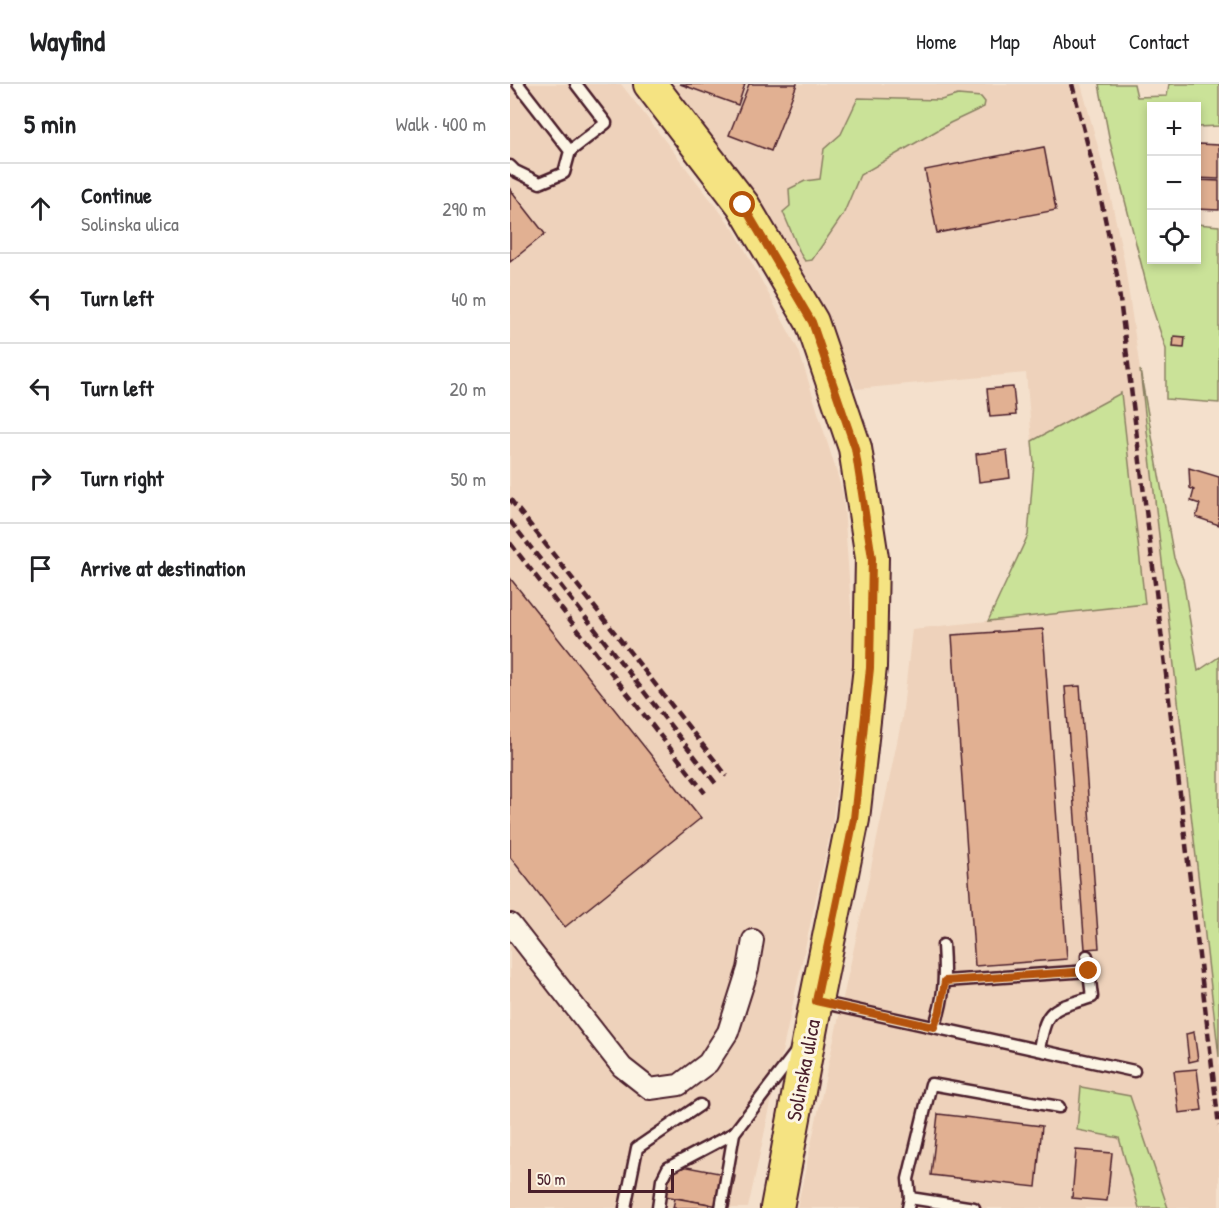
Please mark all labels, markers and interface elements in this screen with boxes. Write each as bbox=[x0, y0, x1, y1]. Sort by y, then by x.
text: Wayfind bbox=[30, 22, 105, 60]
text: Home bbox=[916, 27, 957, 56]
text: Map bbox=[990, 27, 1020, 56]
text: About bbox=[1053, 27, 1096, 56]
text: Contact bbox=[1129, 27, 1189, 56]
map controls bbox=[1147, 102, 1201, 264]
button: + bbox=[1147, 102, 1201, 156]
text: 5 min bbox=[24, 106, 76, 141]
text: Walk · 400 m bbox=[395, 110, 486, 137]
button: − bbox=[1147, 156, 1201, 210]
text: Continue bbox=[81, 180, 152, 210]
route start bbox=[729, 191, 755, 217]
icon: ahead bbox=[24, 192, 57, 225]
text: 290 m bbox=[442, 195, 486, 222]
text: Solinska ulica bbox=[81, 210, 179, 237]
button: locate bbox=[1147, 210, 1201, 264]
icon: left bbox=[24, 282, 57, 315]
text: Turn left bbox=[81, 283, 154, 313]
text: 40 m bbox=[451, 285, 486, 312]
icon: left bbox=[24, 372, 57, 405]
text: Turn left bbox=[81, 373, 154, 403]
text: 20 m bbox=[449, 375, 486, 402]
icon: right bbox=[24, 462, 57, 495]
text: Turn right bbox=[81, 463, 164, 493]
text: 50 m bbox=[450, 465, 486, 492]
icon: arrive bbox=[24, 552, 57, 585]
text: Arrive at destination bbox=[81, 553, 246, 583]
route end bbox=[1075, 957, 1101, 983]
street label: Solinska ulica bbox=[779, 1017, 827, 1123]
scale bar bbox=[528, 1166, 674, 1194]
text: 50 m bbox=[537, 1168, 566, 1190]

